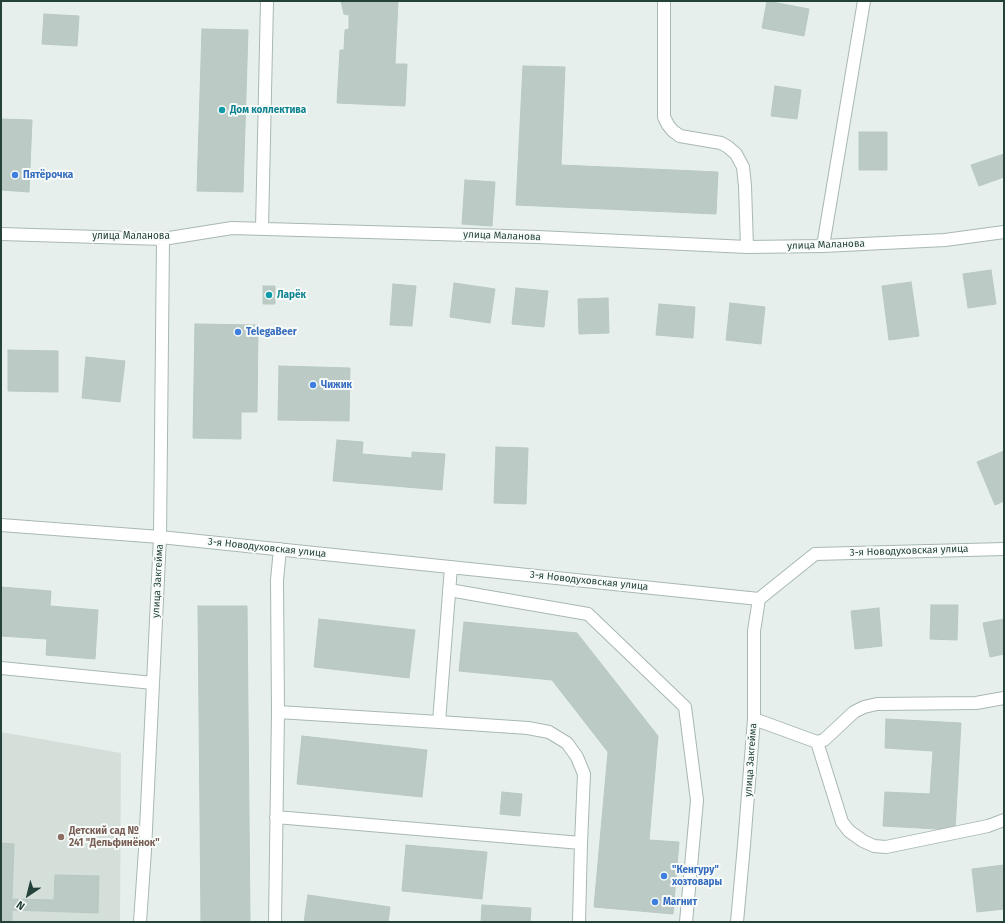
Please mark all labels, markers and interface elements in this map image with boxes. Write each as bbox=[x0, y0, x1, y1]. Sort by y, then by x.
place label: Дом коллектива bbox=[230, 104, 306, 116]
marker: Дом коллектива bbox=[217, 105, 227, 115]
place label: Пятёрочка bbox=[23, 169, 73, 181]
marker: Пятёрочка bbox=[10, 170, 20, 180]
street label: улица Маланова bbox=[463, 229, 541, 243]
street label: улица Маланова bbox=[92, 230, 170, 242]
street label: улица Маланова bbox=[787, 238, 865, 252]
place label: Ларёк bbox=[277, 289, 306, 301]
marker: Ларёк bbox=[264, 290, 274, 300]
place label: TelegaBeer bbox=[246, 326, 297, 338]
marker: TelegaBeer bbox=[233, 327, 243, 337]
place label: Чижик bbox=[321, 379, 352, 391]
marker: Чижик bbox=[308, 380, 318, 390]
street label: 3-я Новодуховская улица bbox=[207, 536, 327, 560]
street label: 3-я Новодуховская улица bbox=[849, 543, 969, 559]
street label: улица Закгейма bbox=[150, 544, 166, 618]
street label: 3-я Новодуховская улица bbox=[529, 569, 649, 593]
street label: улица Закгейма bbox=[742, 723, 760, 797]
place label: Детский сад № 241 "Дельфинёнок" bbox=[69, 825, 160, 848]
marker: Детский сад № 241 "Дельфинёнок" bbox=[56, 832, 66, 842]
place label: "Кенгуру" хозтовары bbox=[672, 864, 722, 888]
marker: "Кенгуру" хозтовары bbox=[659, 871, 669, 881]
north arrow bbox=[8, 875, 48, 915]
place label: Магнит bbox=[663, 896, 697, 908]
marker: Магнит bbox=[650, 897, 660, 907]
text: N bbox=[14, 898, 28, 913]

